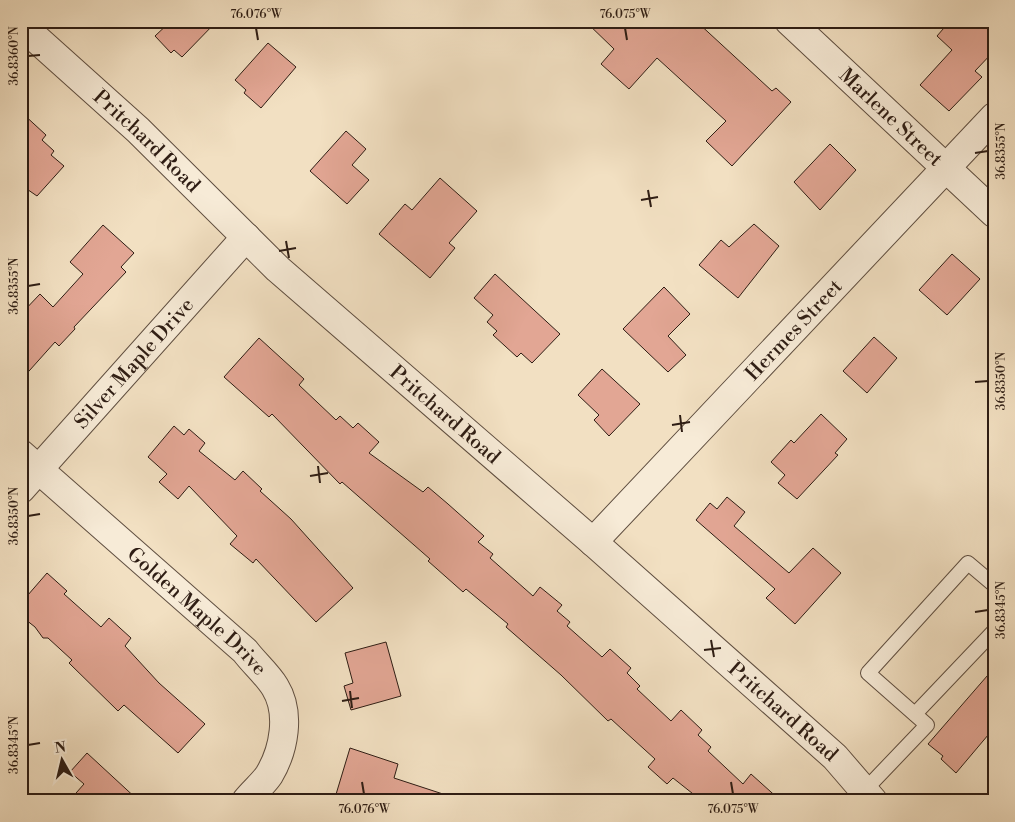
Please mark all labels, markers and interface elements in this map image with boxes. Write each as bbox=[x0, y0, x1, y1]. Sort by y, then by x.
text: 76.076°W bbox=[230, 7, 283, 22]
text: 76.075°W bbox=[599, 7, 652, 22]
text: 36.8360°N bbox=[7, 26, 22, 86]
street label: Marlene Street bbox=[833, 63, 947, 172]
street label: Pritchard Road bbox=[87, 85, 205, 199]
text: 36.8355°N bbox=[994, 122, 1009, 180]
text: 36.8355°N bbox=[7, 257, 22, 315]
street label: Hermes Street bbox=[741, 275, 848, 387]
street label: Silver Maple Drive bbox=[70, 293, 200, 435]
text: 36.8350°N bbox=[994, 352, 1009, 410]
street label: Pritchard Road bbox=[384, 360, 505, 470]
text: 36.8350°N bbox=[7, 487, 22, 545]
street label: Golden Maple Drive bbox=[121, 542, 271, 681]
text: 36.8345°N bbox=[994, 581, 1009, 639]
street label: Pritchard Road bbox=[722, 657, 843, 768]
text: 36.8345°N bbox=[7, 716, 22, 774]
north arrow bbox=[38, 734, 88, 784]
text: N bbox=[54, 738, 67, 758]
text: 76.076°W bbox=[338, 802, 391, 817]
text: 76.075°W bbox=[707, 802, 760, 817]

